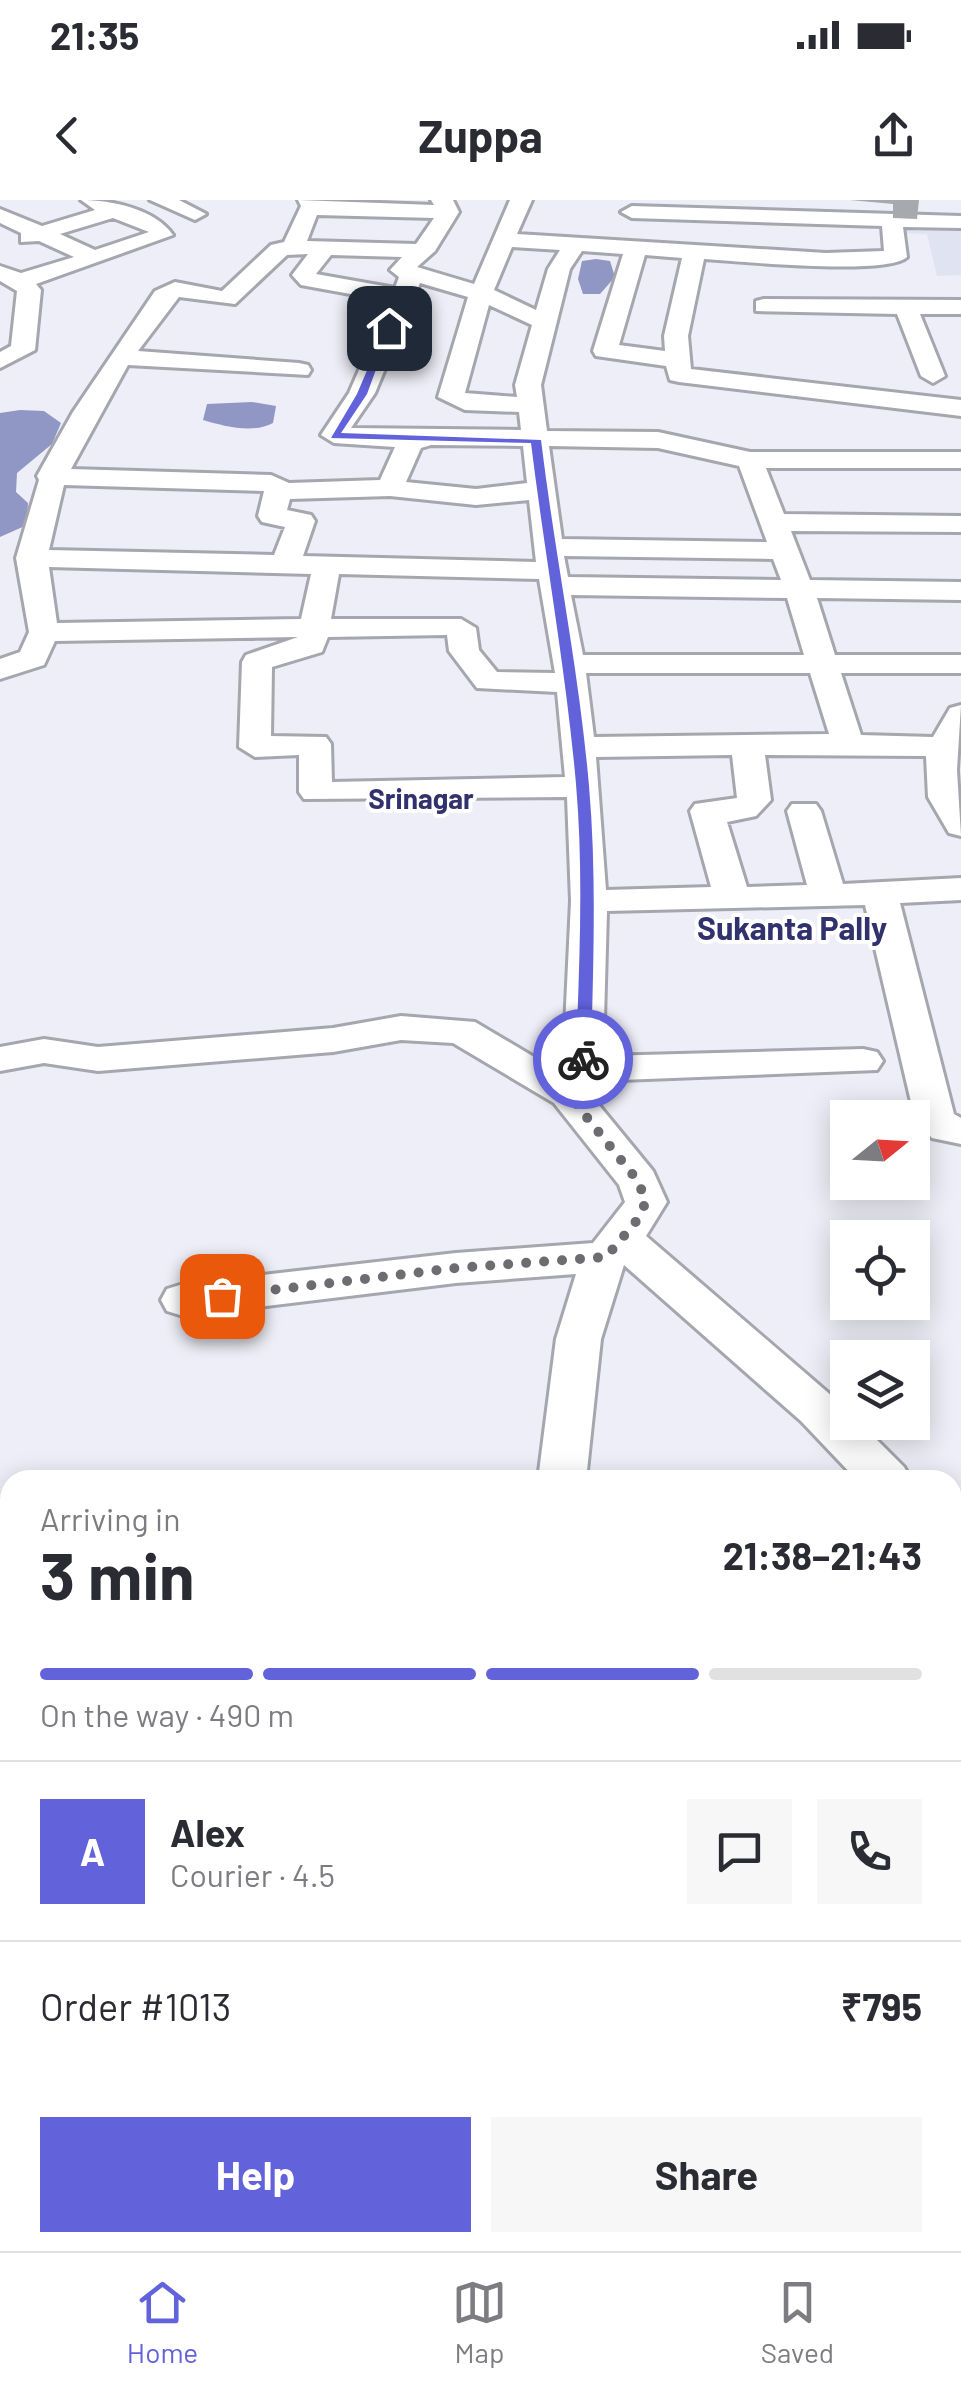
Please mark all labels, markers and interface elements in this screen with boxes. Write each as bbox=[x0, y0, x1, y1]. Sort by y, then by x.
text: 21:35 bbox=[50, 12, 139, 58]
icon: back bbox=[40, 108, 95, 163]
text: Zuppa bbox=[418, 108, 543, 162]
icon: share bbox=[866, 108, 921, 163]
pin bbox=[347, 286, 432, 371]
icon: home bbox=[362, 301, 417, 356]
district label: Srinagar bbox=[368, 781, 474, 815]
district label: Sukanta Pally bbox=[697, 908, 887, 946]
courier bbox=[533, 1009, 633, 1109]
icon: bike bbox=[556, 1032, 611, 1087]
north arrow bbox=[830, 1100, 930, 1200]
map controls bbox=[830, 1100, 930, 1440]
button: locate bbox=[830, 1220, 930, 1320]
pin bbox=[180, 1254, 265, 1339]
icon: bag bbox=[195, 1269, 250, 1324]
button: layers bbox=[830, 1340, 930, 1440]
text: Arriving in bbox=[40, 1499, 180, 1537]
text: 21:38–21:43 bbox=[723, 1532, 922, 1578]
text: 3 min bbox=[40, 1535, 195, 1613]
text: On the way · 490 m bbox=[40, 1695, 294, 1733]
button: chat bbox=[687, 1799, 792, 1904]
button: phone bbox=[817, 1799, 922, 1904]
text: Alex bbox=[170, 1809, 245, 1855]
text: A bbox=[80, 1828, 105, 1874]
text: Courier · 4.5 bbox=[170, 1855, 335, 1893]
text: Order #1013 bbox=[40, 1983, 231, 2029]
text: ₹795 bbox=[841, 1983, 922, 2029]
button: Help bbox=[40, 2117, 471, 2232]
button: Share bbox=[491, 2117, 922, 2232]
tab: Home bbox=[127, 2275, 198, 2369]
tab: Map bbox=[452, 2275, 507, 2369]
tab: Saved bbox=[761, 2275, 834, 2369]

